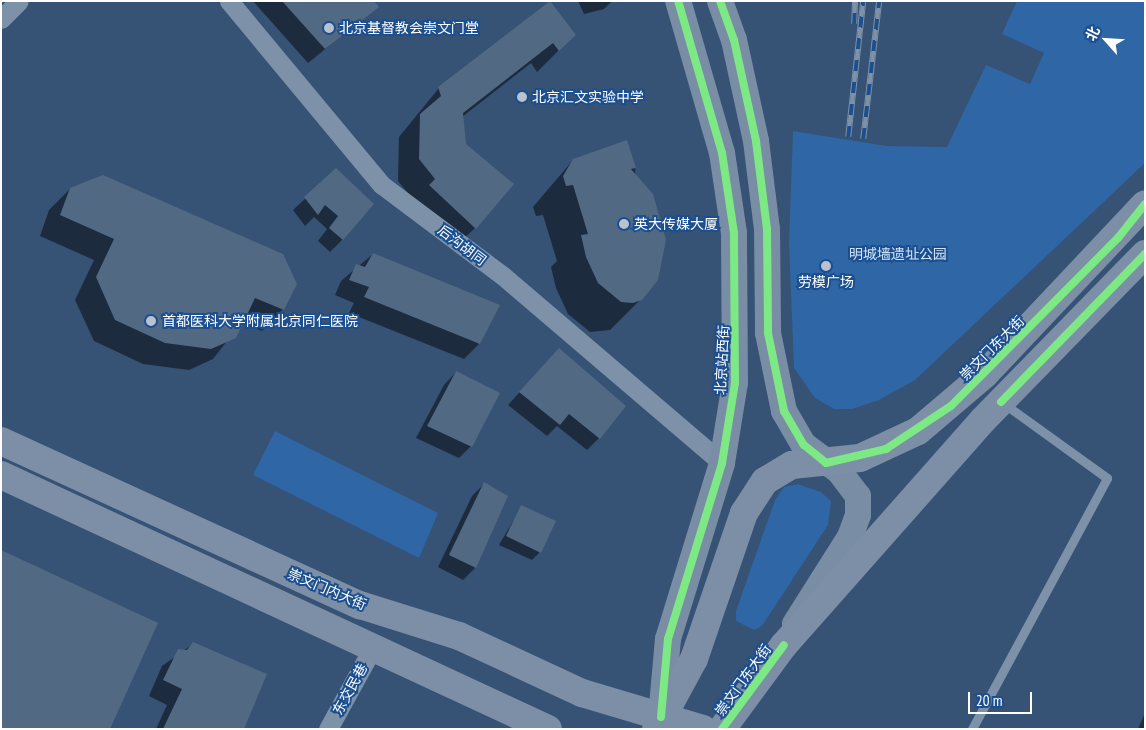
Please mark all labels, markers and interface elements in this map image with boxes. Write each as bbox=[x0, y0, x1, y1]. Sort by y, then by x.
north arrow bbox=[1081, 15, 1131, 65]
place label: 北京基督教会崇文门堂 bbox=[339, 20, 479, 36]
marker: 北京基督教会崇文门堂 bbox=[323, 22, 335, 34]
text: 北 bbox=[1081, 23, 1104, 44]
place label: 北京汇文实验中学 bbox=[532, 89, 644, 105]
marker: 北京汇文实验中学 bbox=[516, 91, 528, 103]
place label: 英大传媒大厦 bbox=[634, 216, 718, 232]
marker: 英大传媒大厦 bbox=[618, 218, 630, 230]
street label: 后沟胡同 bbox=[435, 221, 489, 269]
park label: 明城墙遗址公园 bbox=[849, 246, 947, 262]
marker: 劳模广场 bbox=[820, 260, 832, 272]
place label: 劳模广场 bbox=[798, 274, 854, 290]
street label: 崇文门东大街 bbox=[956, 312, 1028, 384]
place label: 首都医科大学附属北京同仁医院 bbox=[162, 313, 358, 329]
marker: 首都医科大学附属北京同仁医院 bbox=[144, 314, 158, 328]
street label: 北京站西街 bbox=[712, 325, 732, 395]
street label: 崇文门内大街 bbox=[285, 565, 369, 613]
street label: 崇文门东大街 bbox=[712, 641, 774, 719]
street label: 东交民巷 bbox=[329, 660, 371, 718]
scale bar bbox=[971, 682, 1035, 714]
text: 20 m bbox=[976, 691, 1002, 710]

